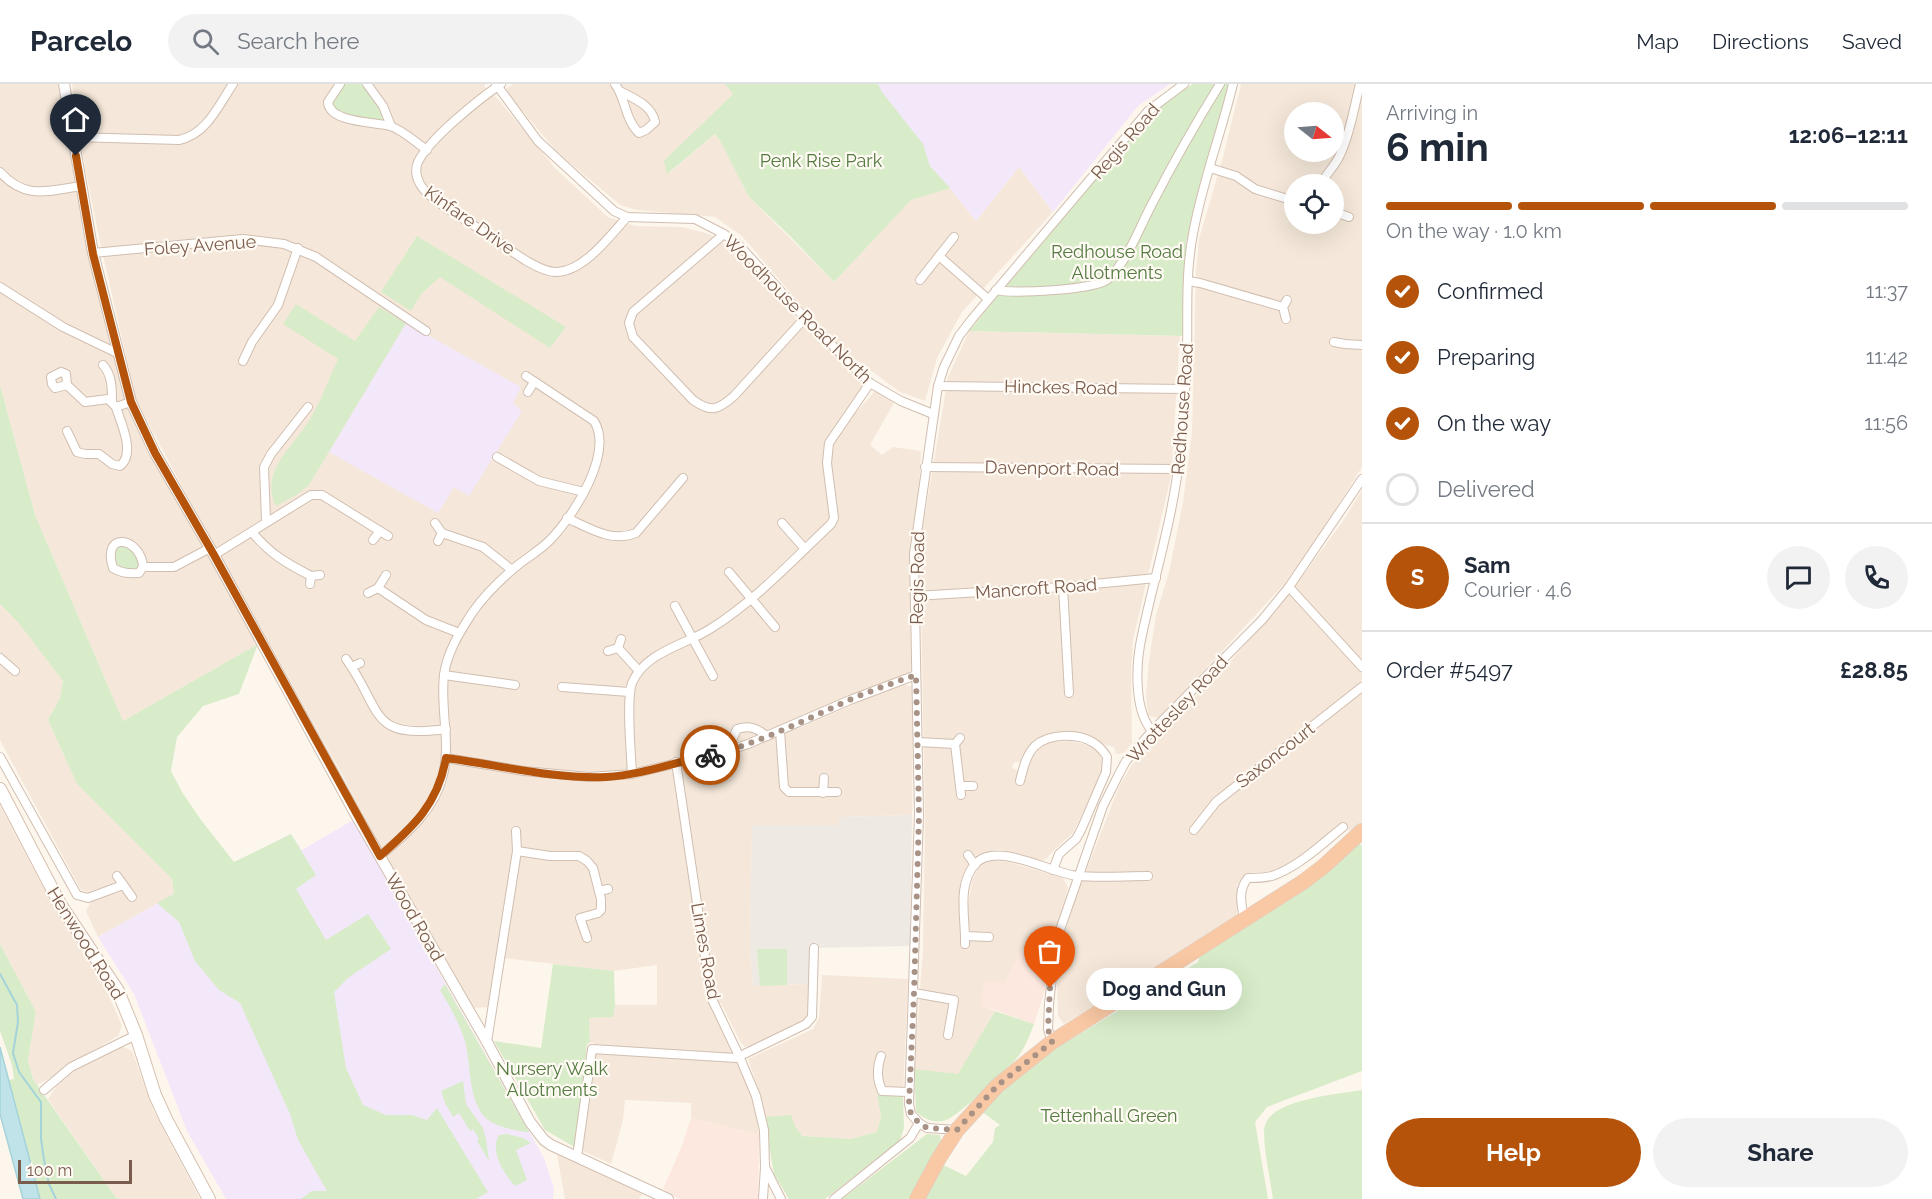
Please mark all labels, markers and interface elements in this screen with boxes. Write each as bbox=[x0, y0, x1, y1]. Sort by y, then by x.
search box bbox=[168, 14, 588, 68]
text: Parcelo bbox=[30, 25, 132, 58]
icon: search bbox=[189, 25, 222, 58]
text: Search here bbox=[237, 28, 359, 54]
text: Map bbox=[1636, 29, 1679, 54]
text: Directions bbox=[1712, 29, 1809, 54]
text: Saved bbox=[1842, 29, 1902, 54]
pin bbox=[50, 94, 101, 156]
street label: Regis Road bbox=[1086, 99, 1164, 183]
text: Arriving in bbox=[1386, 101, 1478, 125]
north arrow bbox=[1284, 102, 1344, 162]
map controls bbox=[1284, 102, 1344, 234]
icon: home bbox=[59, 103, 92, 136]
text: 12:06–12:11 bbox=[1789, 122, 1908, 148]
text: 6 min bbox=[1386, 124, 1489, 170]
park label: Penk Rise Park bbox=[760, 150, 883, 171]
button: locate bbox=[1284, 174, 1344, 234]
street label: Kinfare Drive bbox=[421, 181, 520, 259]
text: On the way · 1.0 km bbox=[1386, 219, 1562, 243]
street label: Woodhouse Road North bbox=[719, 230, 877, 388]
street label: Foley Avenue bbox=[143, 231, 257, 259]
park label: Redhouse Road Allotments bbox=[1051, 241, 1183, 283]
icon: check bbox=[1386, 275, 1419, 308]
text: Confirmed bbox=[1437, 278, 1544, 304]
text: 11:37 bbox=[1866, 279, 1908, 303]
icon: check bbox=[1386, 341, 1419, 374]
street label: Redhouse Road bbox=[1167, 342, 1197, 476]
text: Preparing bbox=[1437, 344, 1535, 370]
text: 11:42 bbox=[1866, 345, 1908, 369]
street label: Hinckes Road bbox=[1004, 376, 1118, 398]
icon: check bbox=[1386, 407, 1419, 440]
text: On the way bbox=[1437, 410, 1551, 436]
text: 11:56 bbox=[1864, 411, 1908, 435]
street label: Davenport Road bbox=[985, 456, 1119, 480]
text: Delivered bbox=[1437, 476, 1535, 502]
street label: Regis Road bbox=[906, 531, 928, 625]
button: chat bbox=[1767, 546, 1830, 609]
button: phone bbox=[1845, 546, 1908, 609]
text: Sam bbox=[1464, 552, 1511, 578]
text: S bbox=[1411, 564, 1424, 590]
street label: Mancroft Road bbox=[974, 573, 1098, 603]
text: Courier · 4.6 bbox=[1464, 578, 1572, 602]
street label: Wrottesley Road bbox=[1122, 651, 1232, 767]
text: Order #5497 bbox=[1386, 657, 1513, 683]
text: £28.85 bbox=[1840, 657, 1908, 683]
street label: Saxoncourt bbox=[1231, 718, 1319, 792]
courier bbox=[680, 725, 740, 785]
icon: bike bbox=[694, 739, 727, 772]
street label: Wood Road bbox=[381, 869, 449, 965]
street label: Henwood Road bbox=[43, 883, 129, 1003]
street label: Limes Road bbox=[687, 901, 725, 1001]
pin bbox=[1024, 926, 1075, 988]
icon: bag bbox=[1033, 935, 1066, 968]
callout: Dog and Gun bbox=[1086, 967, 1242, 1009]
text: Dog and Gun bbox=[1102, 977, 1226, 1001]
park label: Nursery Walk Allotments bbox=[496, 1058, 608, 1100]
park label: Tettenhall Green bbox=[1040, 1105, 1178, 1126]
button: Help bbox=[1386, 1118, 1641, 1187]
button: Share bbox=[1653, 1118, 1908, 1187]
scale bar bbox=[18, 1157, 132, 1184]
text: 100 m bbox=[27, 1161, 72, 1180]

